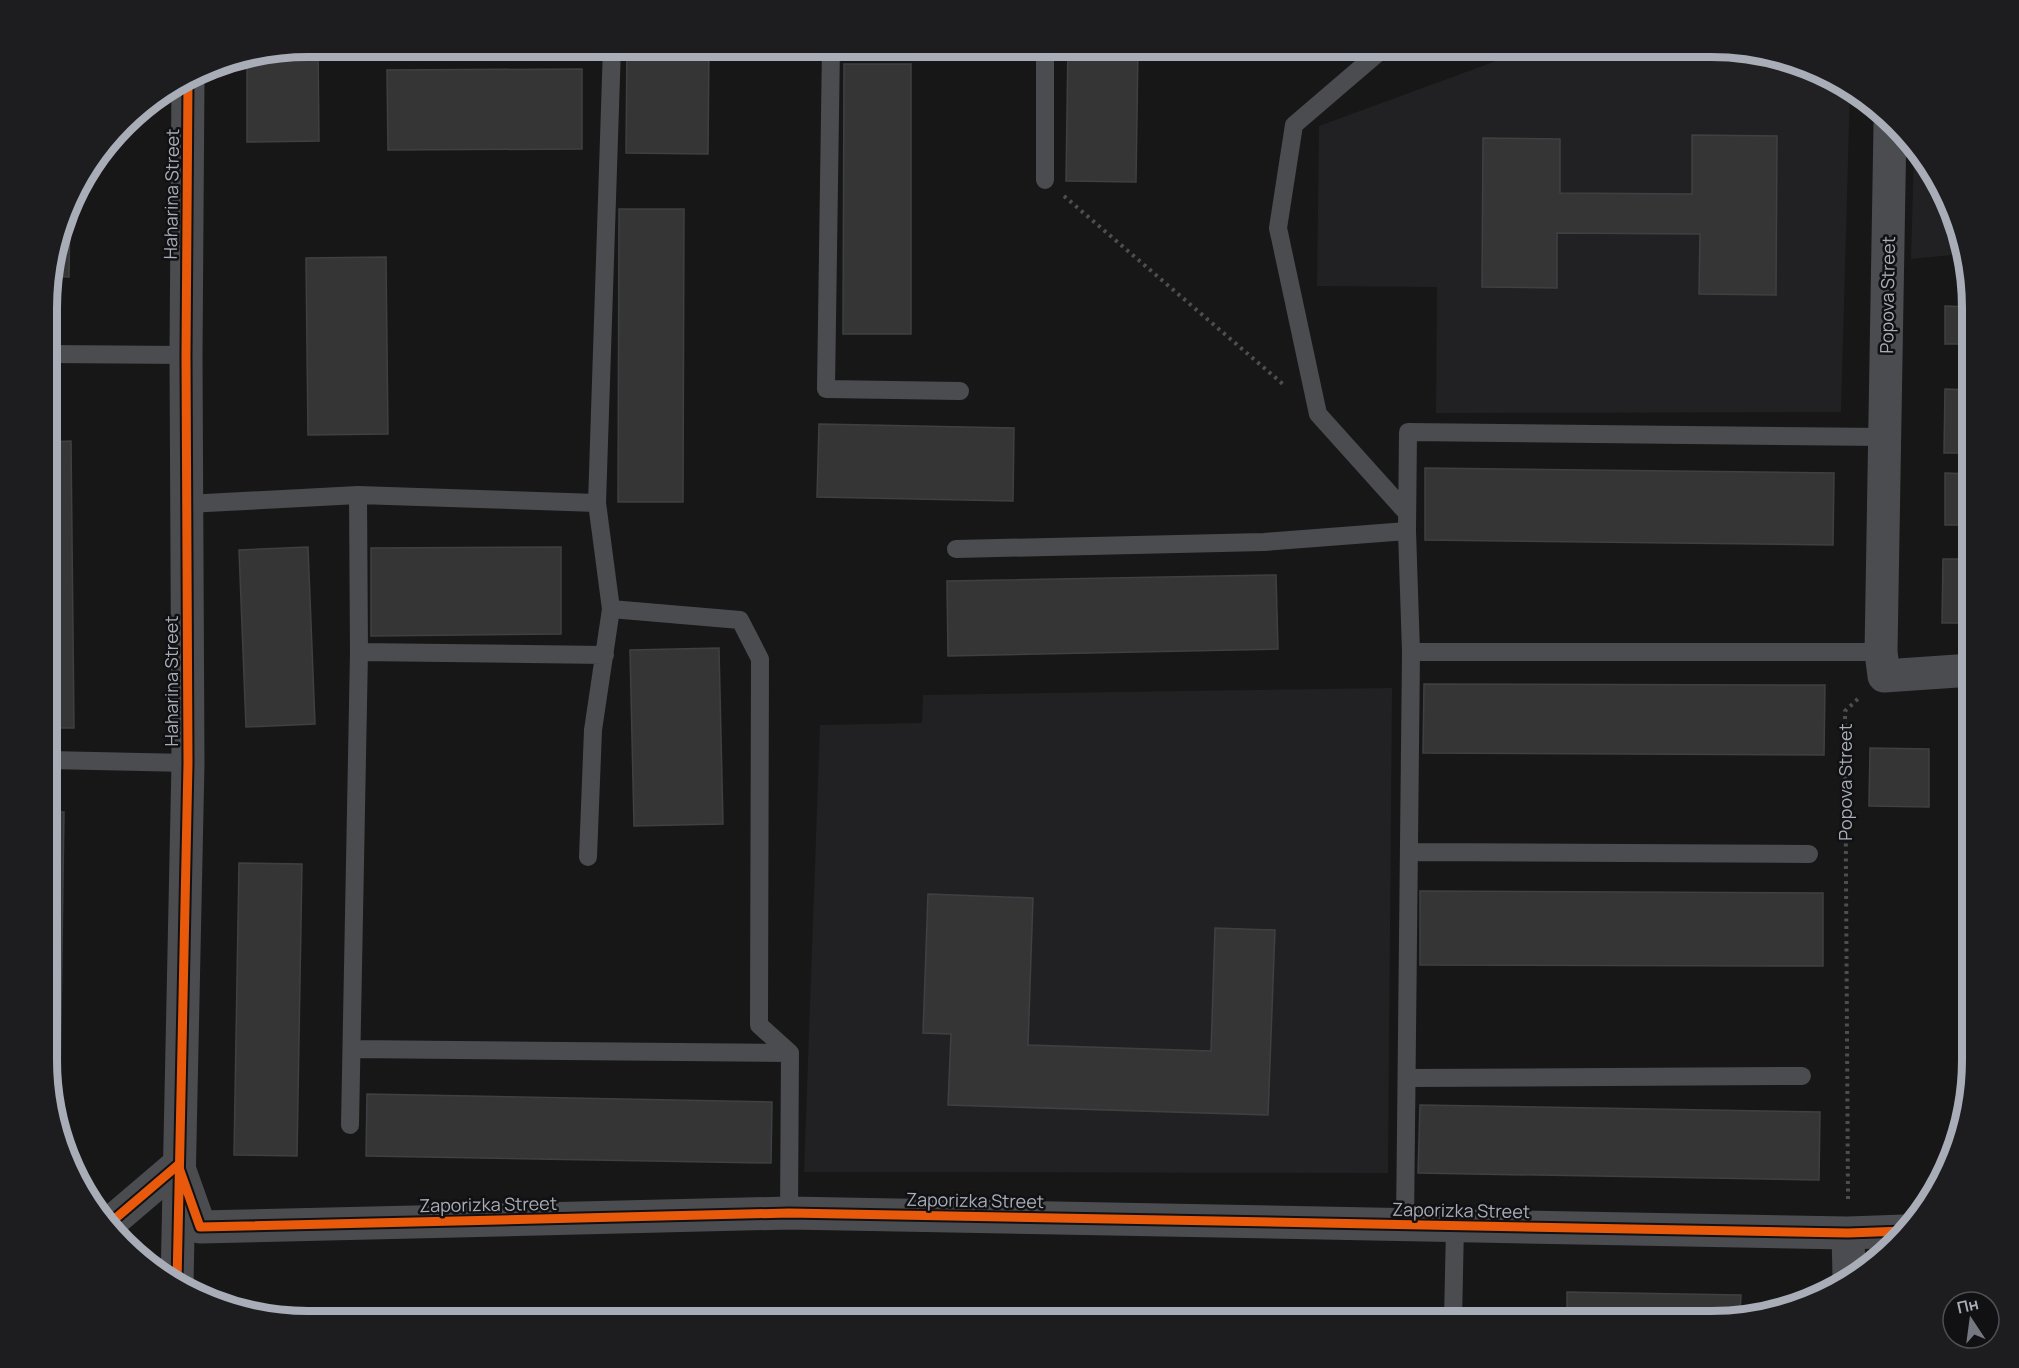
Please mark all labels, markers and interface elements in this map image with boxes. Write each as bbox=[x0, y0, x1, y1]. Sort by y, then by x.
street label: Haharina Street bbox=[158, 128, 184, 260]
street label: Popova Street bbox=[1874, 236, 1900, 354]
street label: Haharina Street bbox=[159, 616, 183, 746]
street label: Popova Street bbox=[1833, 723, 1857, 841]
street label: Zaporizka Street bbox=[906, 1187, 1044, 1213]
street label: Zaporizka Street bbox=[419, 1191, 557, 1217]
street label: Zaporizka Street bbox=[1392, 1197, 1530, 1223]
north arrow bbox=[1941, 1290, 2001, 1350]
text: Пн bbox=[1955, 1292, 1981, 1319]

